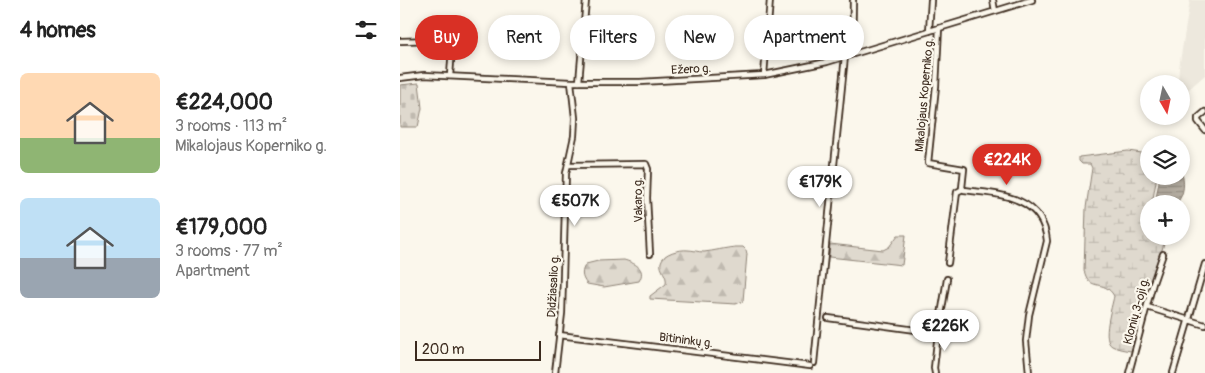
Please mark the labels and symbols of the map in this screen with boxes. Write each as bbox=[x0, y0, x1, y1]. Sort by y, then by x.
street label: Mikalojaus Koperniko g. bbox=[912, 38, 937, 153]
street label: Ežero g. bbox=[671, 61, 711, 78]
north arrow bbox=[1140, 75, 1190, 125]
pin: €224K bbox=[972, 144, 1042, 186]
pin: €179K bbox=[785, 166, 855, 208]
street label: Vakaro g. bbox=[631, 177, 646, 223]
pin: €507K bbox=[540, 184, 610, 227]
street label: Didžiasalio g. bbox=[544, 254, 563, 318]
street label: Klonių 3-oji g. bbox=[1120, 276, 1153, 346]
pin: €226K bbox=[910, 310, 980, 352]
street label: Bitininkų g. bbox=[658, 330, 714, 351]
scale bar bbox=[415, 338, 541, 361]

